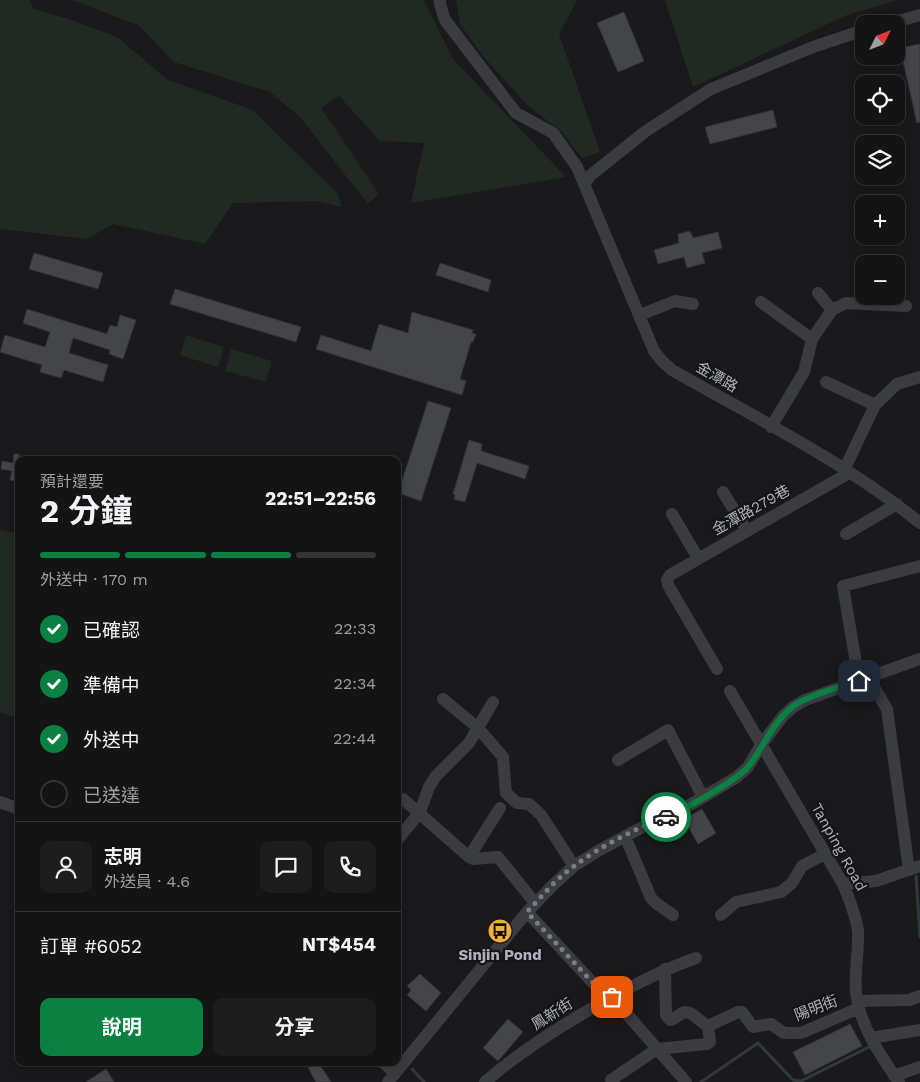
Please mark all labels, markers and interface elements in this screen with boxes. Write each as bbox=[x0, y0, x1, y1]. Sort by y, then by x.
north arrow bbox=[855, 15, 905, 65]
map controls bbox=[855, 15, 905, 305]
button: locate bbox=[855, 75, 905, 125]
button: layers bbox=[855, 135, 905, 185]
button: + bbox=[855, 195, 905, 245]
button: − bbox=[855, 255, 905, 305]
street label: 金潭路 bbox=[693, 358, 741, 396]
text: 預計還要 bbox=[40, 472, 104, 491]
street label: 金潭路279巷 bbox=[709, 481, 793, 539]
text: 22:51–22:56 bbox=[265, 487, 376, 510]
text: 2 分鐘 bbox=[40, 492, 132, 530]
text: 外送中 · 170 m bbox=[40, 570, 148, 589]
icon: check bbox=[40, 615, 68, 643]
text: 已確認 bbox=[83, 619, 140, 642]
text: 22:33 bbox=[334, 619, 376, 638]
pin bbox=[838, 660, 880, 702]
icon: home bbox=[845, 667, 873, 695]
icon: check bbox=[40, 670, 68, 698]
text: 準備中 bbox=[83, 674, 140, 697]
text: 22:34 bbox=[334, 674, 376, 693]
icon: check bbox=[40, 725, 68, 753]
text: 外送中 bbox=[83, 729, 140, 752]
text: 22:44 bbox=[333, 729, 376, 748]
text: 已送達 bbox=[83, 784, 140, 807]
courier bbox=[641, 792, 691, 842]
street label: Tanping Road bbox=[807, 800, 871, 894]
icon: car bbox=[652, 803, 680, 831]
button: person bbox=[40, 841, 92, 893]
button: chat bbox=[260, 841, 312, 893]
button: phone bbox=[324, 841, 376, 893]
text: 志明 bbox=[104, 845, 142, 868]
text: 外送員 · 4.6 bbox=[104, 872, 190, 891]
bus stop icon: Sinjin Pond bbox=[487, 918, 513, 944]
text: NT$454 bbox=[302, 933, 376, 956]
text: 訂單 #6052 bbox=[40, 935, 142, 958]
place label: Sinjin Pond bbox=[458, 946, 542, 964]
pin bbox=[591, 976, 633, 1018]
icon: bag bbox=[598, 983, 626, 1011]
street label: 陽明街 bbox=[792, 992, 840, 1024]
street label: 鳳新街 bbox=[528, 994, 576, 1034]
button: 說明 bbox=[40, 998, 203, 1056]
button: 分享 bbox=[213, 998, 376, 1056]

